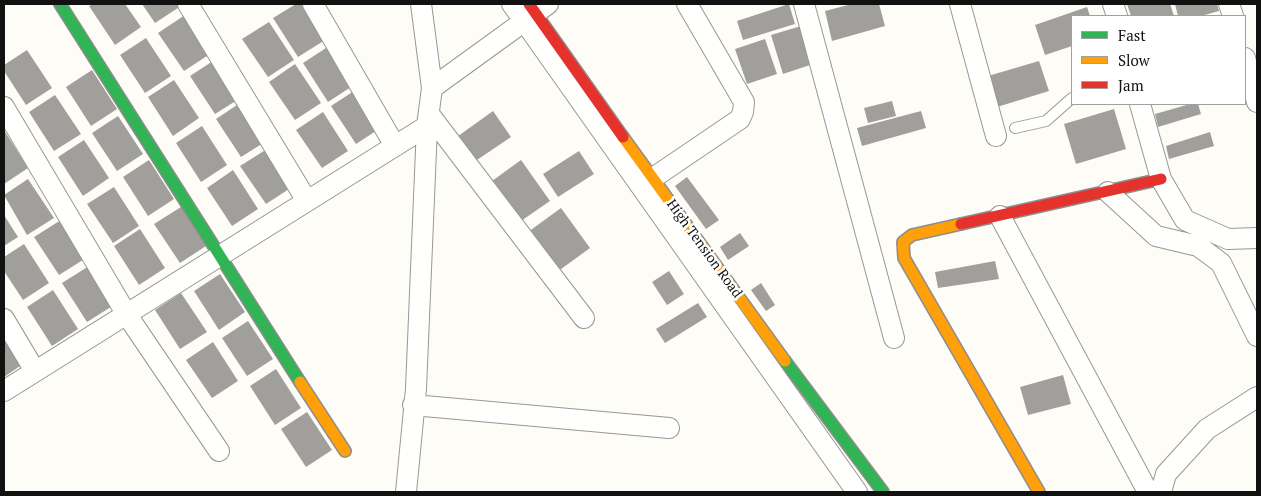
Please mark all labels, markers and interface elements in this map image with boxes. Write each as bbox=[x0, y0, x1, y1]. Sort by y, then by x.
legend bbox=[1071, 15, 1246, 105]
text: Fast bbox=[1118, 25, 1146, 45]
text: Slow bbox=[1118, 50, 1150, 70]
text: Jam bbox=[1118, 75, 1144, 95]
street label: High Tension Road bbox=[663, 197, 745, 301]

